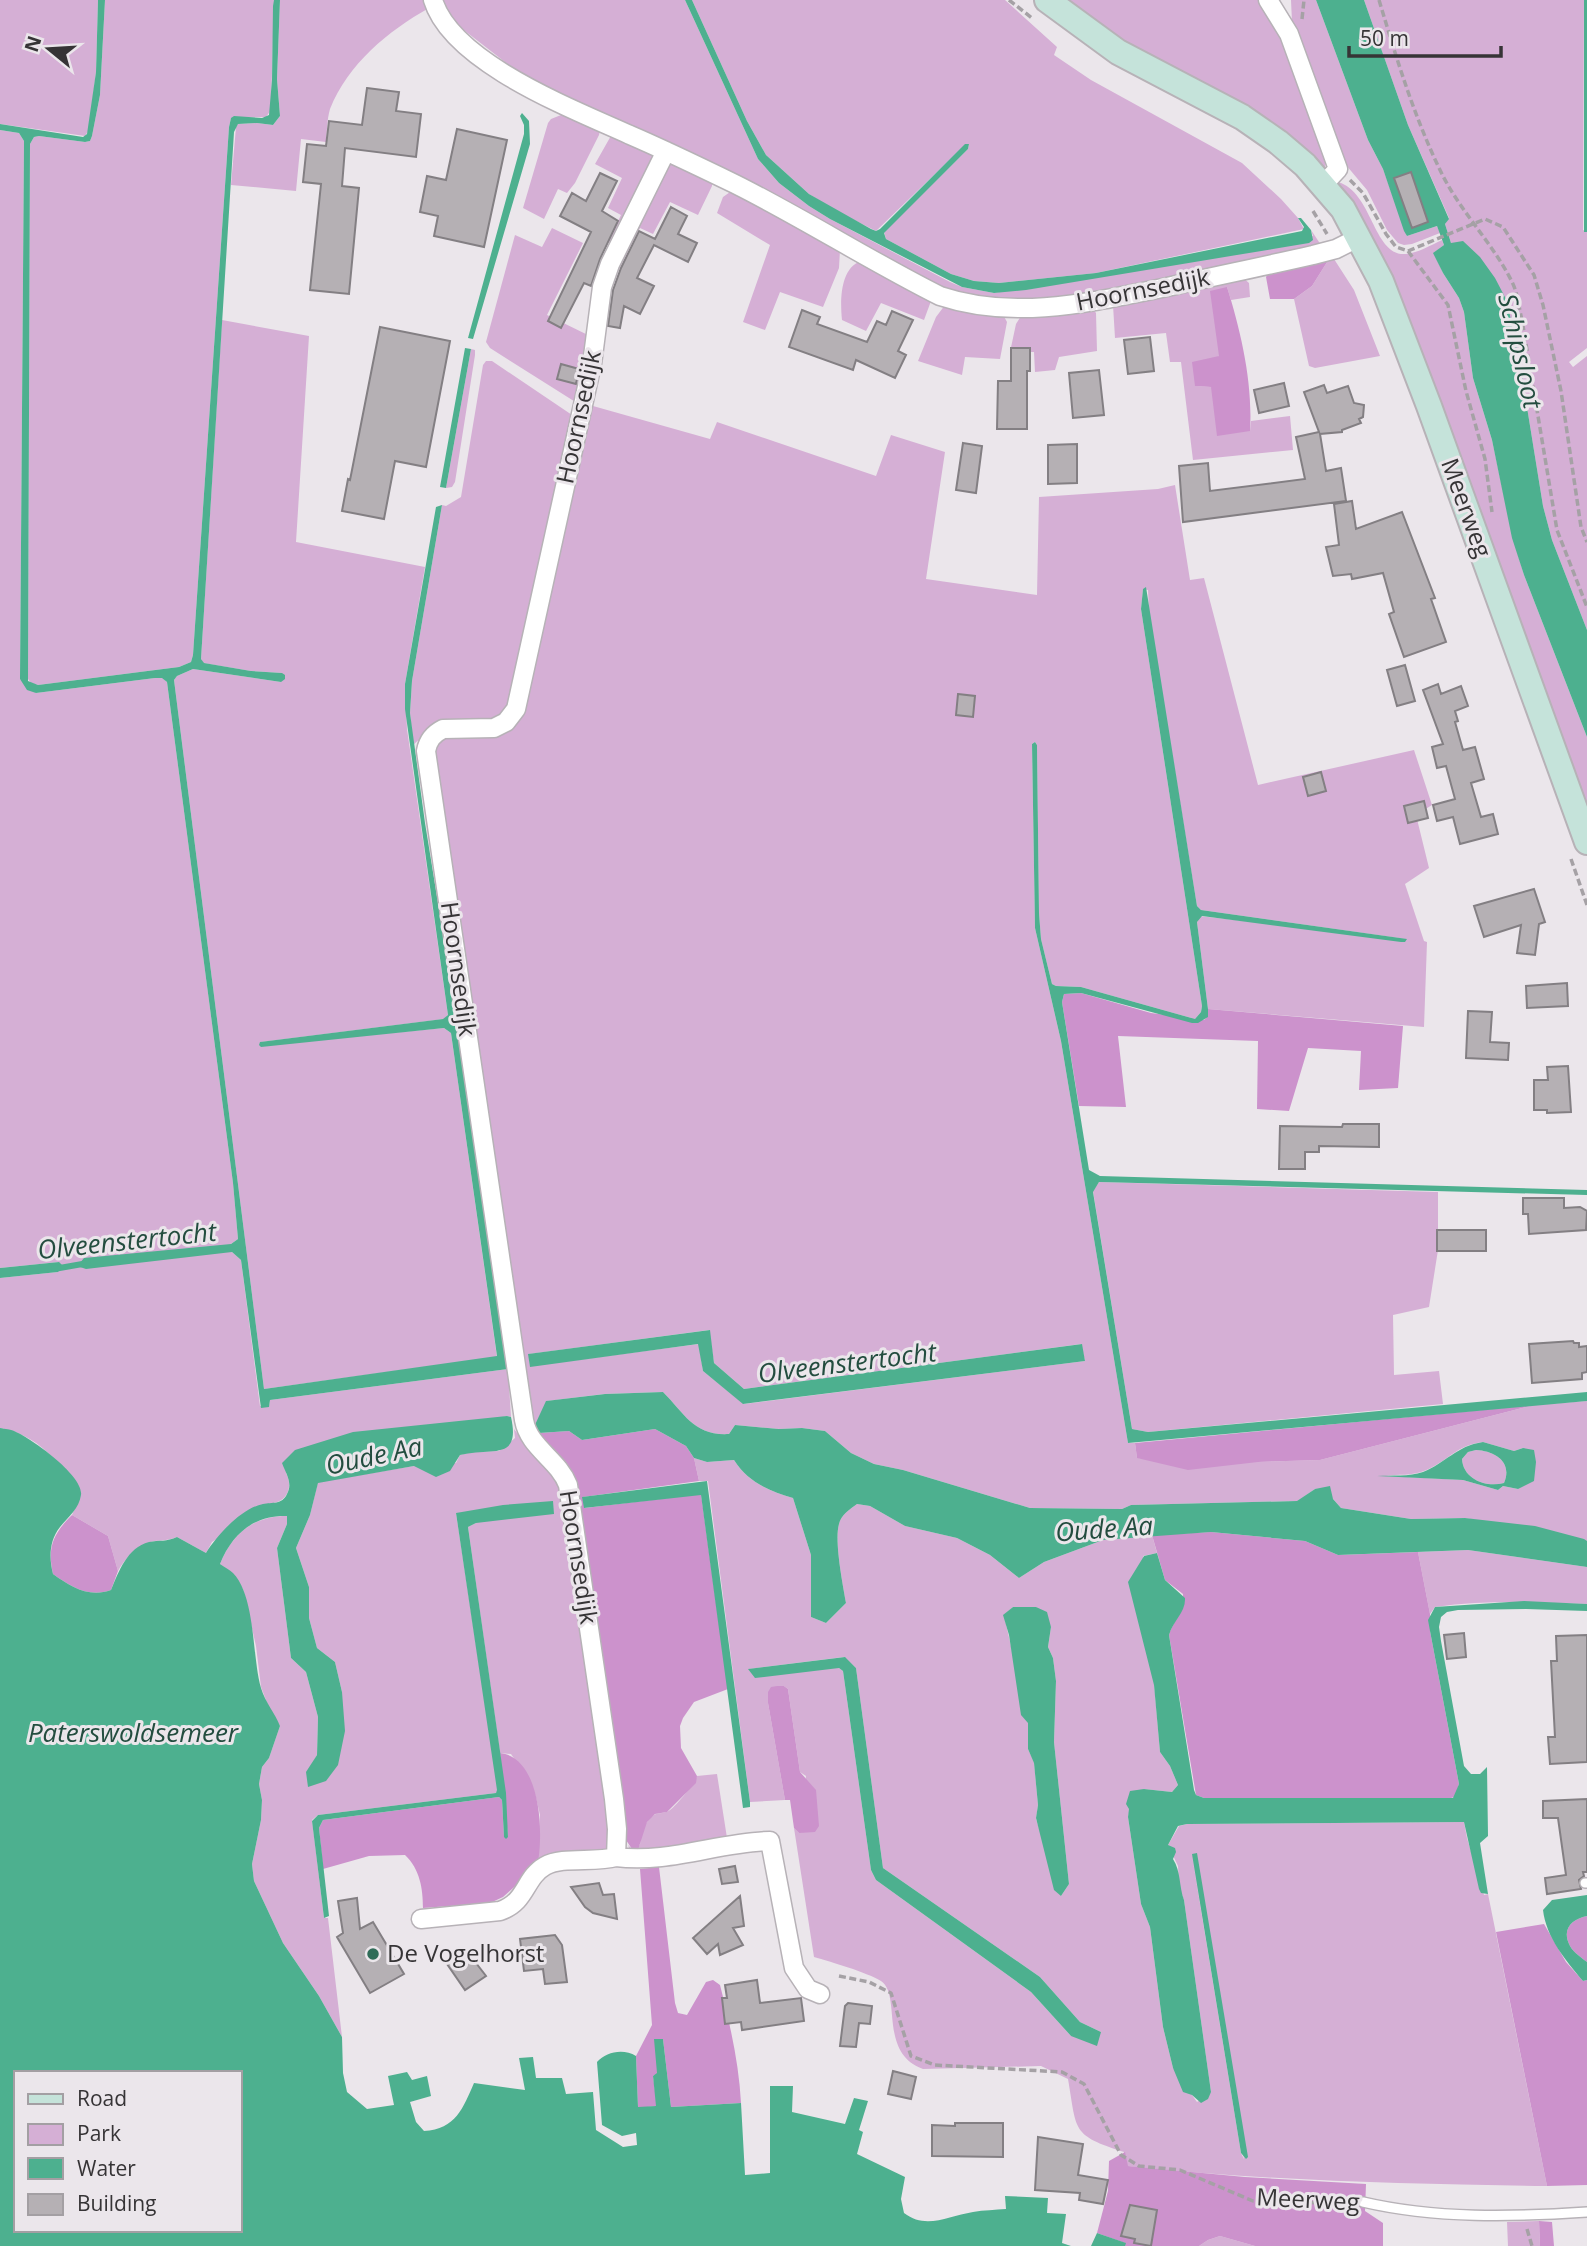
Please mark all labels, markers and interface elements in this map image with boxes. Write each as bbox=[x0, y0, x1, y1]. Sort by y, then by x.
north arrow bbox=[14, 14, 84, 84]
scale bar bbox=[1349, 14, 1501, 58]
text: 50 m bbox=[1360, 24, 1409, 52]
text: N bbox=[18, 32, 48, 55]
street label: Hoornsedijk bbox=[1073, 259, 1213, 318]
water label: Schipsloot bbox=[1490, 290, 1552, 413]
street label: Hoornsedijk bbox=[547, 347, 608, 486]
street label: Meerweg bbox=[1434, 453, 1501, 562]
street label: Hoornsedijk bbox=[434, 899, 485, 1039]
water label: Olveenstertocht bbox=[36, 1213, 220, 1267]
water label: Olveenstertocht bbox=[756, 1333, 940, 1391]
water label: Oude Aa bbox=[322, 1427, 426, 1483]
street label: Hoornsedijk bbox=[553, 1487, 606, 1627]
water label: Oude Aa bbox=[1054, 1507, 1154, 1549]
water label: Paterswoldsemeer bbox=[28, 1714, 240, 1750]
place label: De Vogelhorst bbox=[387, 1936, 544, 1969]
marker: De Vogelhorst bbox=[365, 1946, 381, 1962]
legend bbox=[14, 2071, 242, 2232]
text: Road bbox=[77, 2084, 127, 2112]
text: Park bbox=[77, 2119, 121, 2147]
text: Water bbox=[77, 2154, 136, 2182]
street label: Meerweg bbox=[1256, 2179, 1361, 2218]
text: Building bbox=[77, 2189, 156, 2217]

